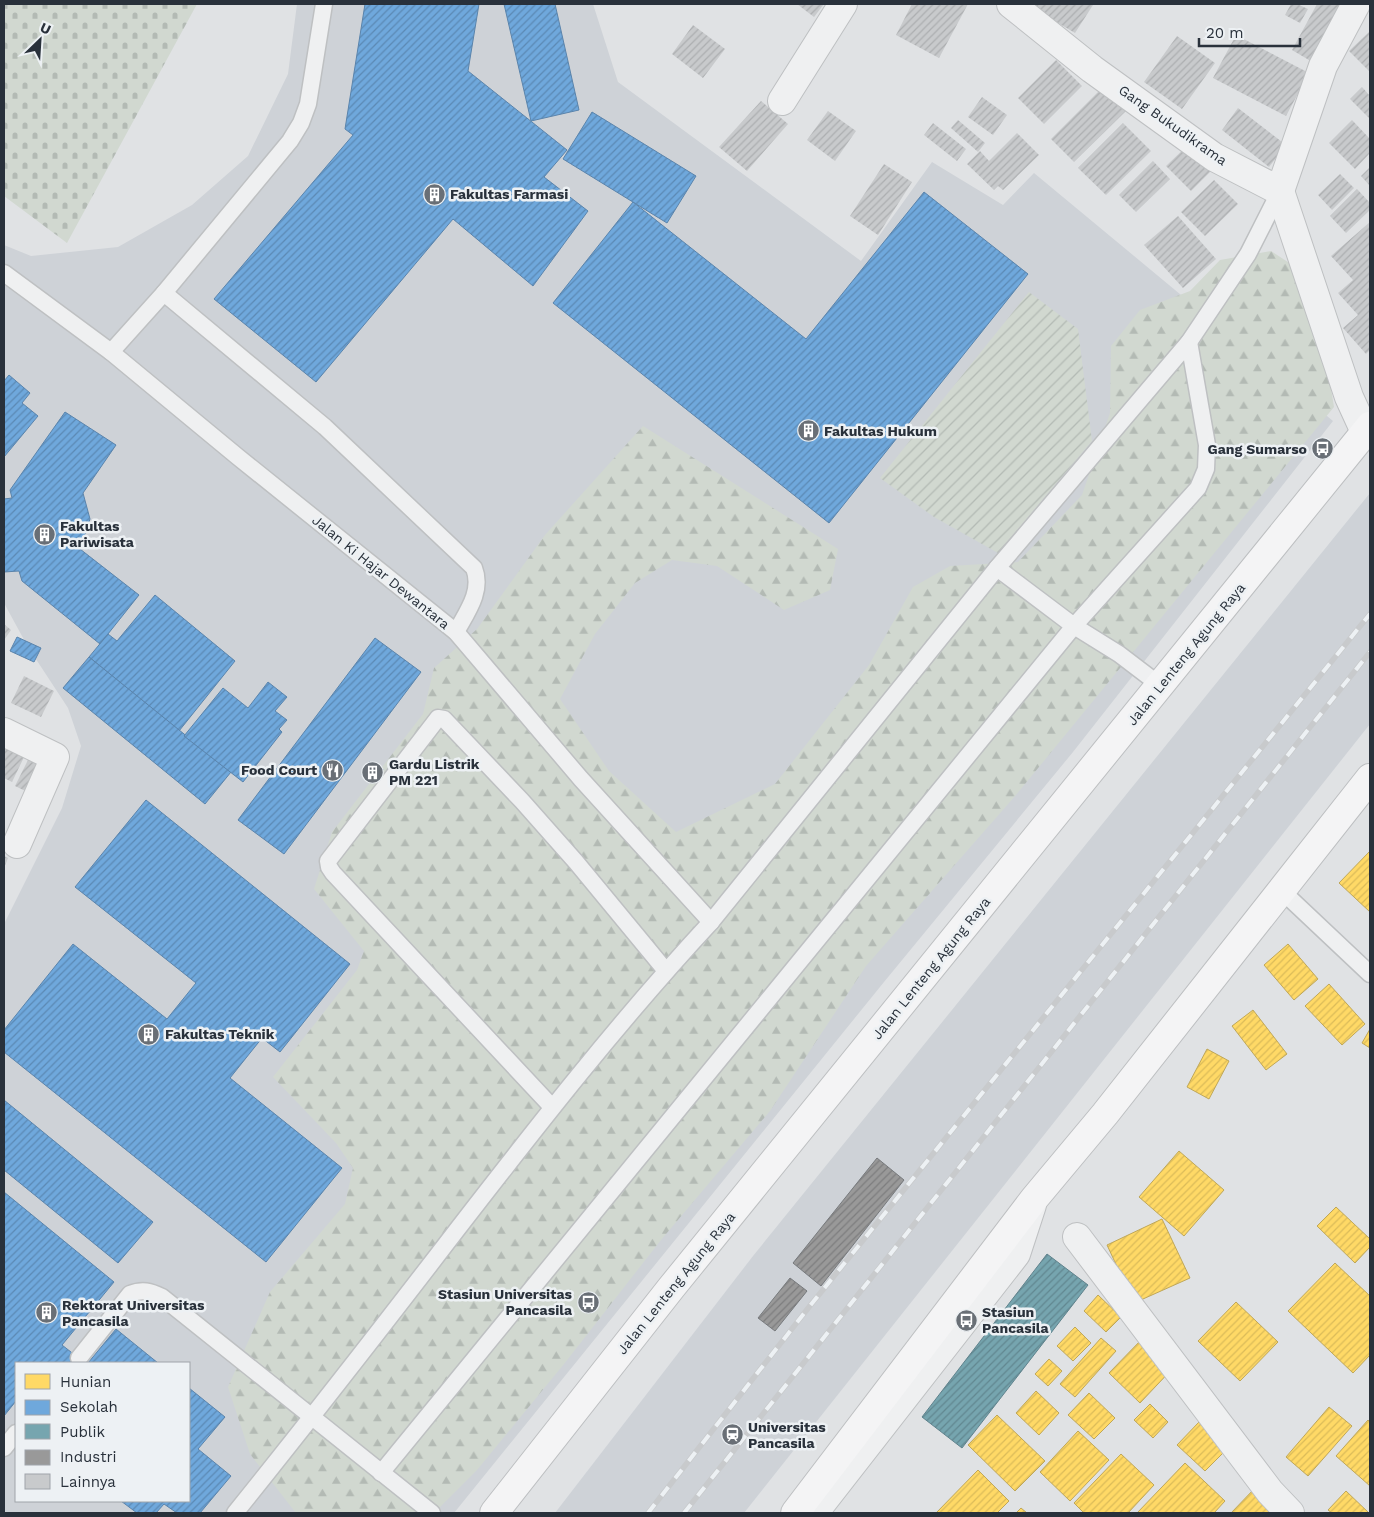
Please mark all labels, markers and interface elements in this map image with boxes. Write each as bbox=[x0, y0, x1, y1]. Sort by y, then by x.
north arrow bbox=[15, 15, 65, 65]
scale bar bbox=[1199, 15, 1300, 47]
text: U bbox=[38, 19, 53, 38]
text: 20 m bbox=[1206, 24, 1244, 42]
street label: Gang Bukudikrama bbox=[1116, 82, 1230, 168]
building icon: Fakultas Farmasi bbox=[422, 182, 446, 206]
place label: Fakultas Farmasi bbox=[450, 186, 568, 202]
building icon: Fakultas Hukum bbox=[796, 419, 820, 443]
place label: Fakultas Hukum bbox=[824, 423, 937, 439]
bus stop icon: Gang Sumarso bbox=[1311, 437, 1335, 461]
place label: Gang Sumarso bbox=[1208, 441, 1307, 457]
street label: Jalan Ki Hajar Dewantara bbox=[309, 512, 453, 632]
place label: Fakultas Pariwisata bbox=[60, 518, 135, 550]
building icon: Fakultas Pariwisata bbox=[32, 522, 56, 546]
street label: Jalan Lenteng Agung Raya bbox=[1124, 580, 1248, 728]
place label: Gardu Listrik PM 221 bbox=[389, 756, 480, 788]
restaurant icon: Food Court bbox=[321, 758, 345, 782]
building icon: Gardu Listrik PM 221 bbox=[361, 760, 385, 784]
place label: Food Court bbox=[241, 762, 317, 778]
street label: Jalan Lenteng Agung Raya bbox=[869, 894, 993, 1042]
building icon: Fakultas Teknik bbox=[137, 1022, 161, 1046]
place label: Fakultas Teknik bbox=[165, 1026, 275, 1042]
street label: Jalan Lenteng Agung Raya bbox=[614, 1209, 738, 1357]
place label: Stasiun Universitas Pancasila bbox=[438, 1286, 573, 1318]
bus stop icon: Stasiun Universitas Pancasila bbox=[576, 1290, 600, 1314]
place label: Rektorat Universitas Pancasila bbox=[62, 1297, 205, 1329]
building icon: Rektorat Universitas Pancasila bbox=[34, 1301, 58, 1325]
place label: Stasiun Pancasila bbox=[982, 1304, 1049, 1336]
bus stop icon: Stasiun Pancasila bbox=[954, 1308, 978, 1332]
legend bbox=[15, 1362, 190, 1502]
text: Hunian bbox=[60, 1373, 111, 1391]
text: Sekolah bbox=[60, 1398, 118, 1416]
place label: Universitas Pancasila bbox=[748, 1419, 826, 1451]
text: Publik bbox=[60, 1423, 105, 1441]
station icon: Universitas Pancasila bbox=[720, 1423, 744, 1447]
text: Industri bbox=[60, 1448, 117, 1466]
text: Lainnya bbox=[60, 1473, 116, 1491]

